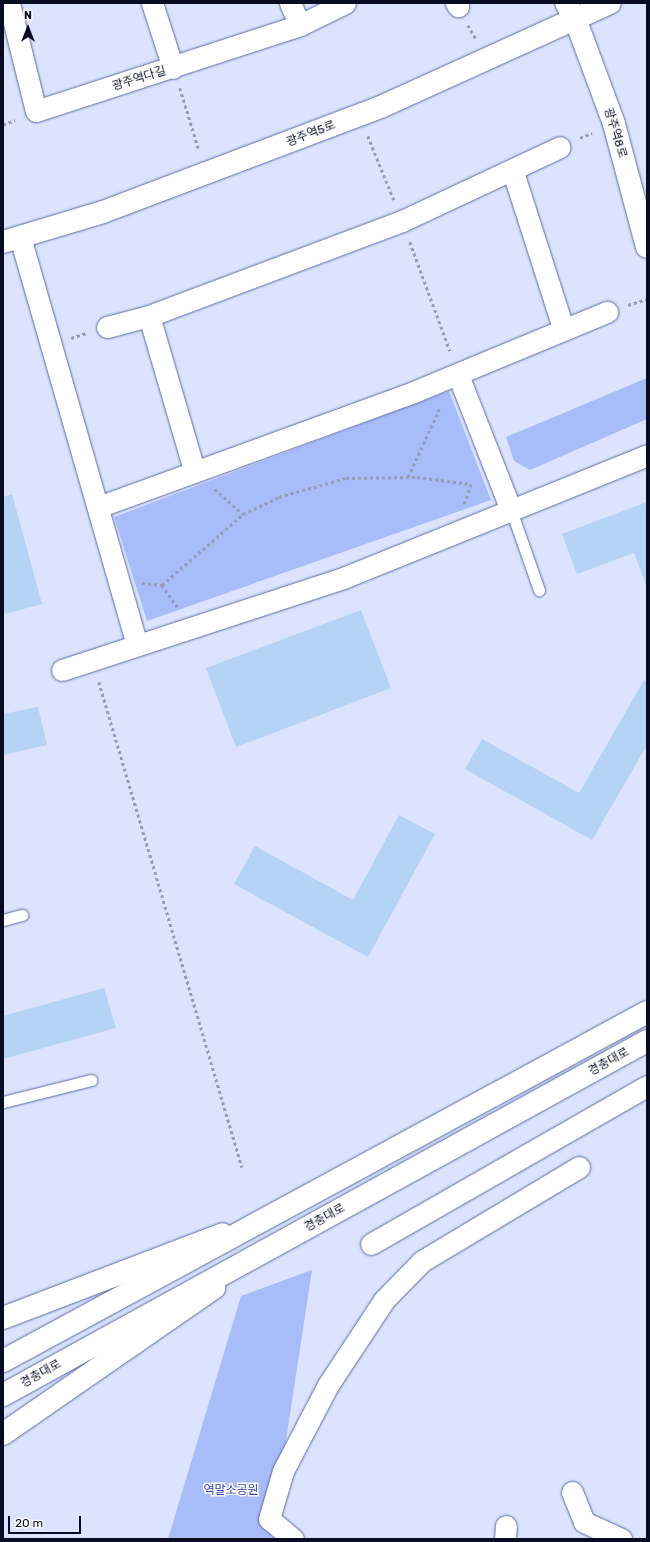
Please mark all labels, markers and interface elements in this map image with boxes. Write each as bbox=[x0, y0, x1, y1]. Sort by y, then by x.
north arrow bbox=[8, 8, 48, 48]
text: N bbox=[24, 9, 32, 22]
street label: 광주역다길 bbox=[111, 64, 167, 94]
street label: 광주역8로 bbox=[601, 106, 629, 160]
street label: 광주역5로 bbox=[284, 118, 338, 150]
street label: 경충대로 bbox=[586, 1045, 632, 1079]
street label: 경충대로 bbox=[302, 1201, 348, 1235]
street label: 경충대로 bbox=[18, 1357, 64, 1391]
park label: 역말소공원 bbox=[203, 1484, 259, 1498]
scale bar bbox=[10, 1508, 83, 1534]
text: 20 m bbox=[15, 1516, 43, 1530]

